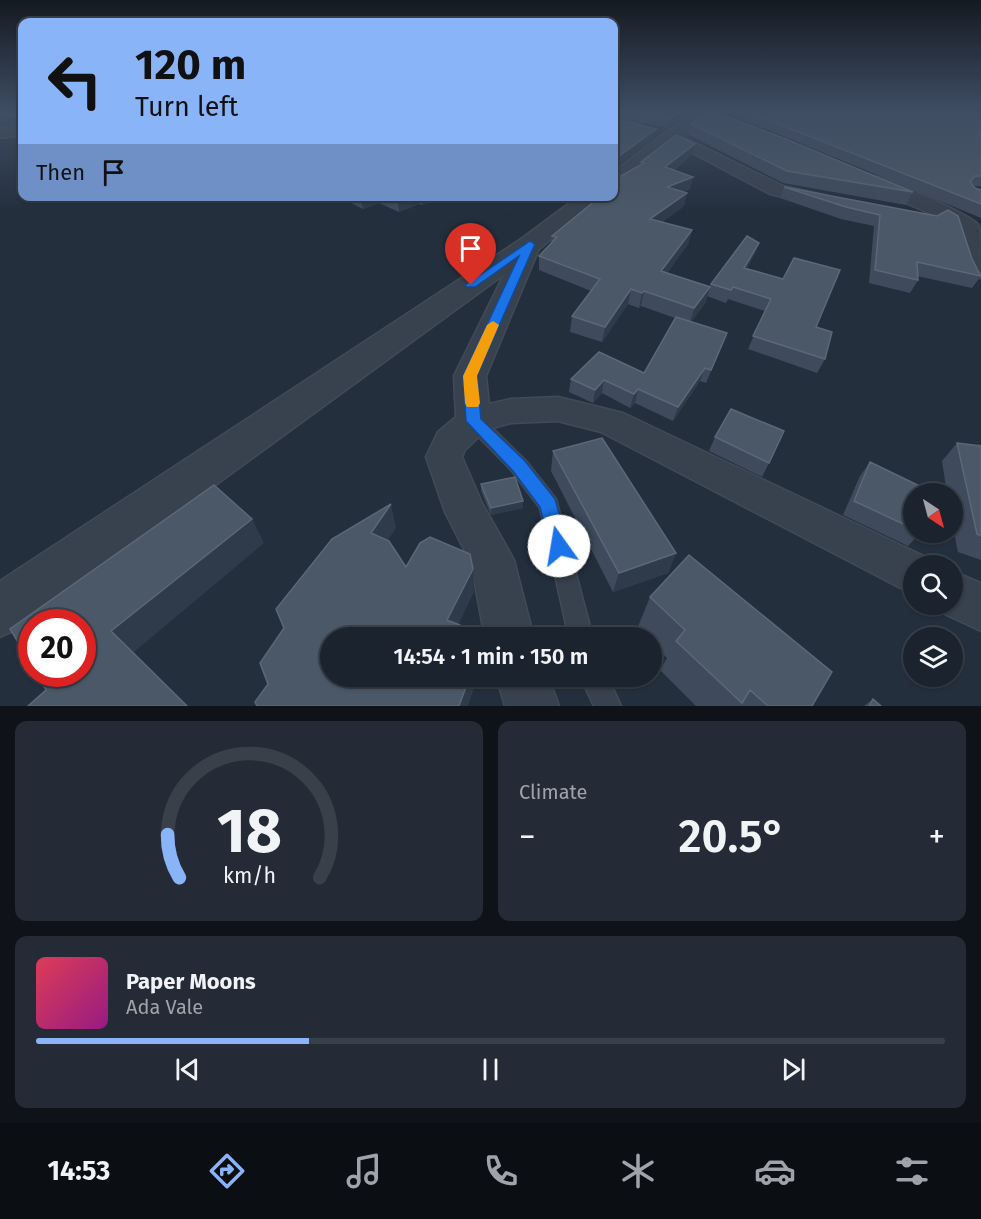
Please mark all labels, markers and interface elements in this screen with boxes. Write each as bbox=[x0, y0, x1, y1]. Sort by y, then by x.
text: 120 m bbox=[135, 40, 246, 90]
icon: left bbox=[36, 42, 114, 120]
text: Turn left bbox=[135, 91, 238, 123]
icon: arrive bbox=[97, 156, 130, 189]
text: Then bbox=[36, 159, 85, 186]
pin bbox=[445, 223, 496, 285]
icon: arrive bbox=[454, 232, 487, 265]
north arrow bbox=[903, 483, 963, 543]
map controls bbox=[903, 483, 963, 687]
position arrow bbox=[527, 514, 591, 578]
button: search bbox=[903, 555, 963, 615]
speed limit sign: 20 bbox=[18, 609, 96, 687]
button: layers bbox=[903, 627, 963, 687]
text: 14:54 · 1 min · 150 m bbox=[394, 643, 589, 670]
text: Climate bbox=[519, 780, 587, 804]
text: 18 bbox=[216, 794, 282, 869]
text: 20.5° bbox=[678, 810, 786, 864]
text: − bbox=[519, 817, 536, 857]
text: + bbox=[929, 817, 945, 857]
text: km/h bbox=[222, 863, 276, 889]
text: Paper Moons bbox=[126, 968, 256, 995]
text: Ada Vale bbox=[126, 995, 203, 1019]
icon: previous bbox=[171, 1053, 204, 1086]
icon: pause bbox=[474, 1053, 507, 1086]
icon: next bbox=[777, 1053, 810, 1086]
icon: directions bbox=[206, 1150, 248, 1192]
icon: music bbox=[343, 1150, 385, 1192]
icon: phone bbox=[480, 1150, 522, 1192]
icon: climate bbox=[617, 1150, 659, 1192]
icon: car bbox=[754, 1150, 796, 1192]
icon: filters bbox=[891, 1150, 933, 1192]
text: 14:53 bbox=[48, 1155, 110, 1187]

